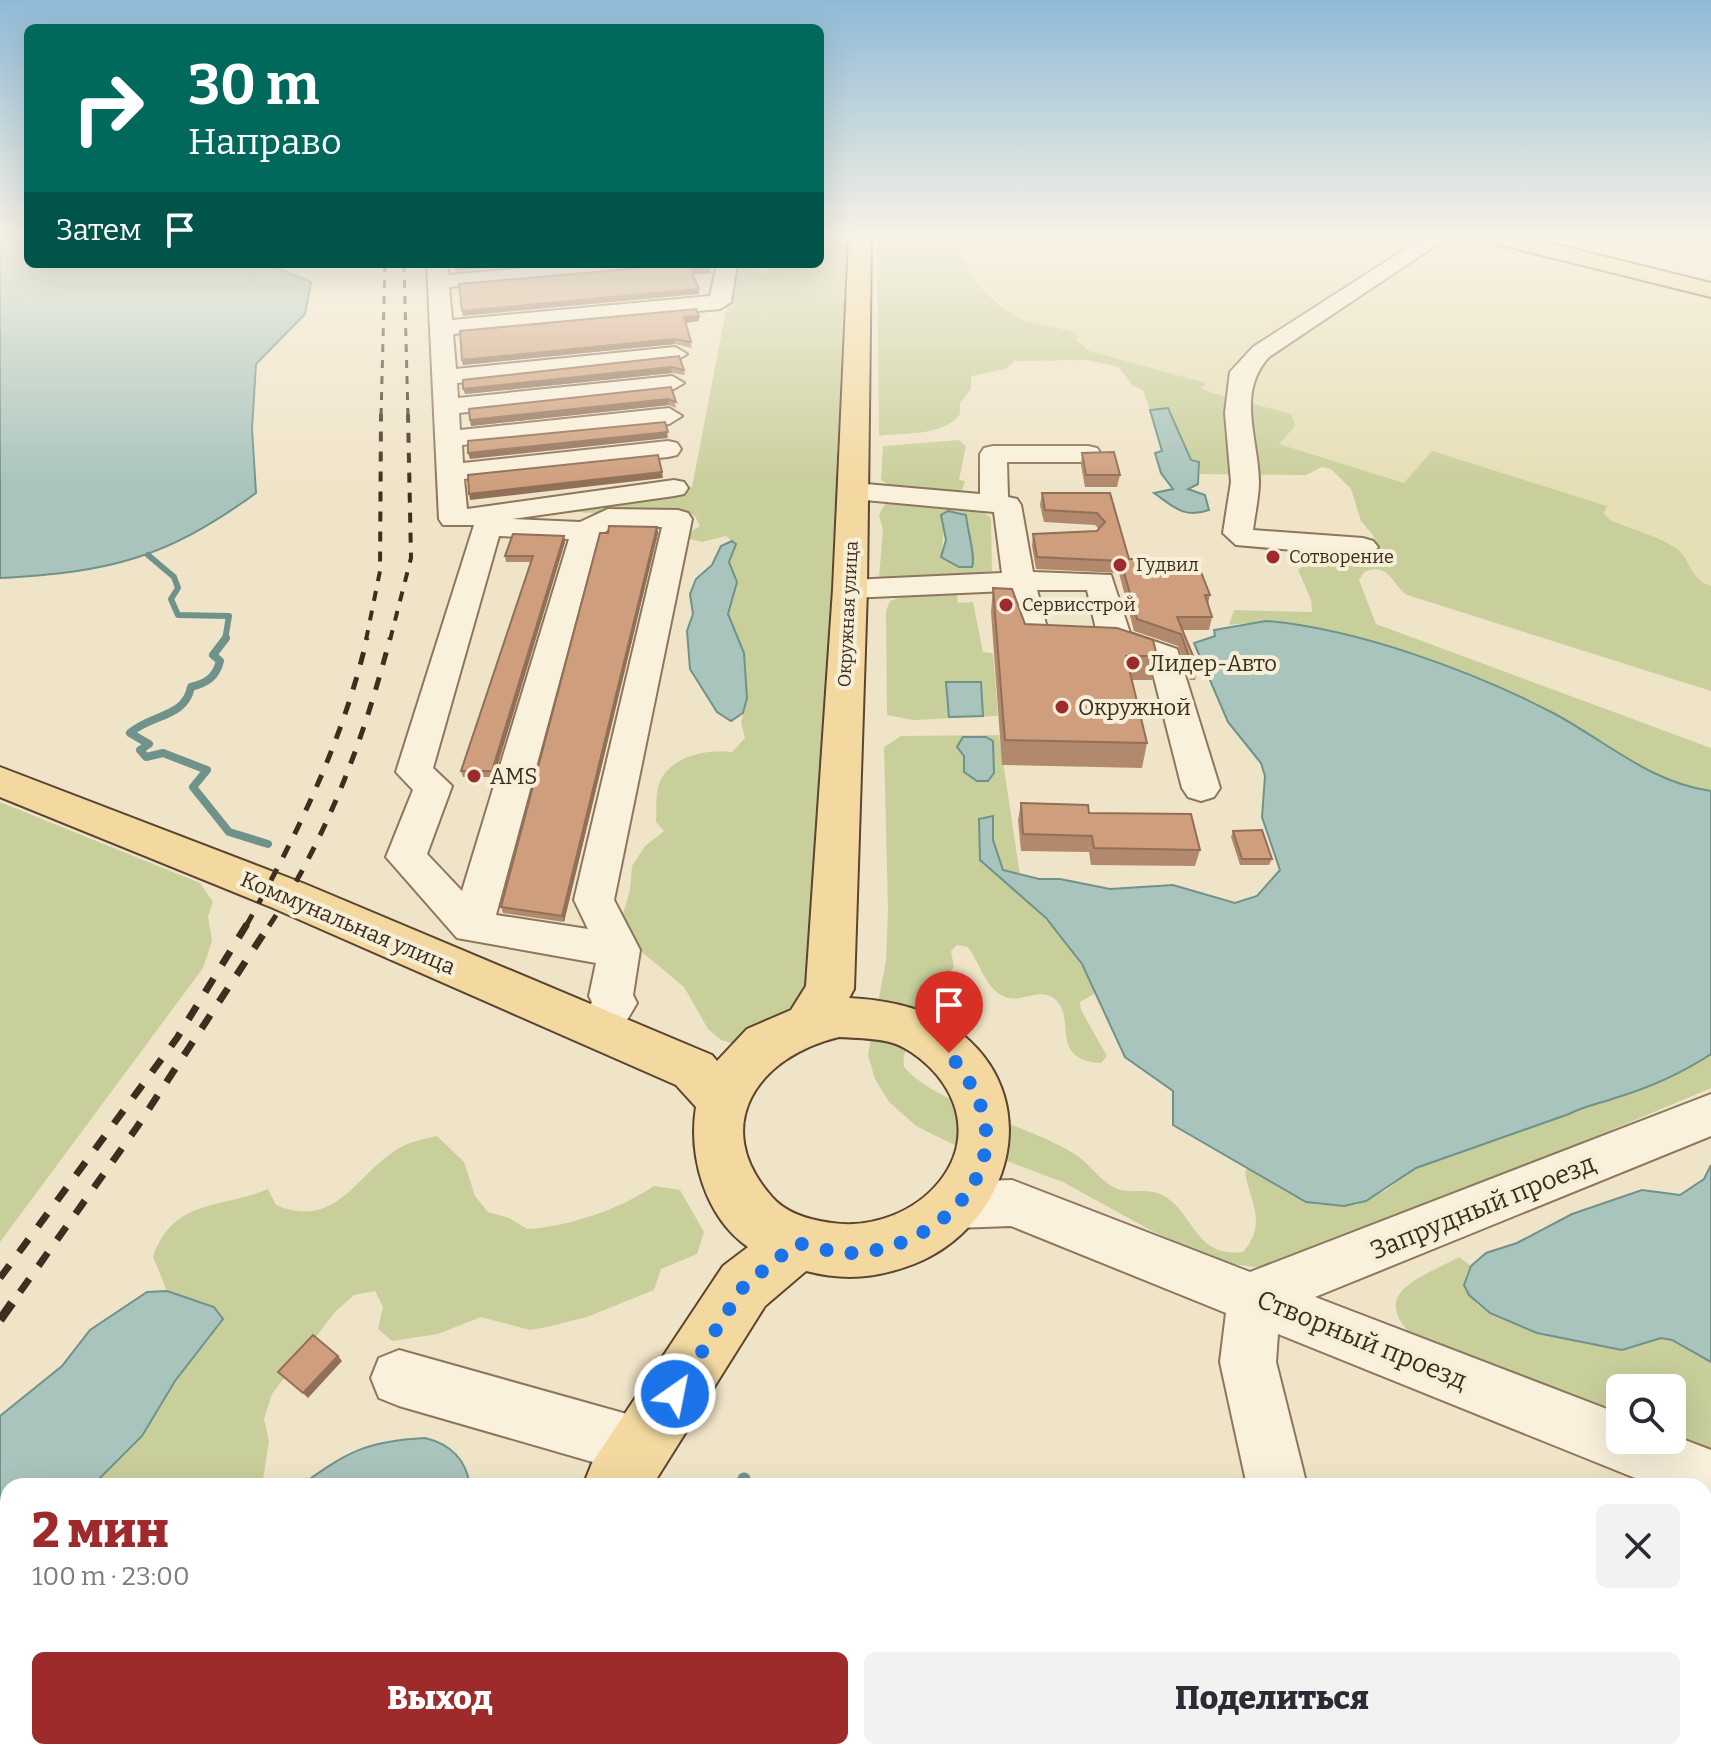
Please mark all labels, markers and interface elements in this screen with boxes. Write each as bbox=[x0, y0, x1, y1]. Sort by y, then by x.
text: 30 m bbox=[188, 52, 319, 119]
icon: right bbox=[56, 56, 160, 160]
text: Направо bbox=[188, 120, 342, 164]
icon: arrive bbox=[158, 208, 202, 252]
text: Затем bbox=[56, 212, 142, 248]
street label: Окружная улица bbox=[833, 540, 863, 688]
place label: Сотворение bbox=[1289, 546, 1394, 568]
marker: Сотворение bbox=[1264, 548, 1282, 566]
place label: Гудвил bbox=[1136, 554, 1199, 576]
marker: Гудвил bbox=[1111, 556, 1129, 574]
place label: Сервисстрой bbox=[1022, 594, 1136, 616]
marker: Сервисстрой bbox=[997, 596, 1015, 614]
place label: Лидер-Авто bbox=[1149, 650, 1277, 677]
marker: Лидер-Авто bbox=[1124, 654, 1142, 672]
place label: Окружной bbox=[1078, 694, 1191, 721]
marker: Окружной bbox=[1053, 698, 1071, 716]
place label: AMS bbox=[490, 763, 537, 790]
marker: AMS bbox=[465, 767, 483, 785]
street label: Коммунальная улица bbox=[237, 866, 459, 980]
pin bbox=[915, 971, 983, 1053]
icon: arrive bbox=[927, 983, 971, 1027]
street label: Запрудный проезд bbox=[1366, 1148, 1600, 1266]
street label: Створный проезд bbox=[1252, 1284, 1472, 1396]
position arrow bbox=[633, 1352, 717, 1436]
map controls bbox=[1606, 1374, 1686, 1454]
button: search bbox=[1606, 1374, 1686, 1454]
text: 2 мин bbox=[32, 1502, 169, 1560]
button: close bbox=[1596, 1504, 1680, 1588]
text: 100 m · 23:00 bbox=[32, 1561, 190, 1592]
button: Выход bbox=[32, 1652, 848, 1744]
button: Поделиться bbox=[864, 1652, 1680, 1744]

